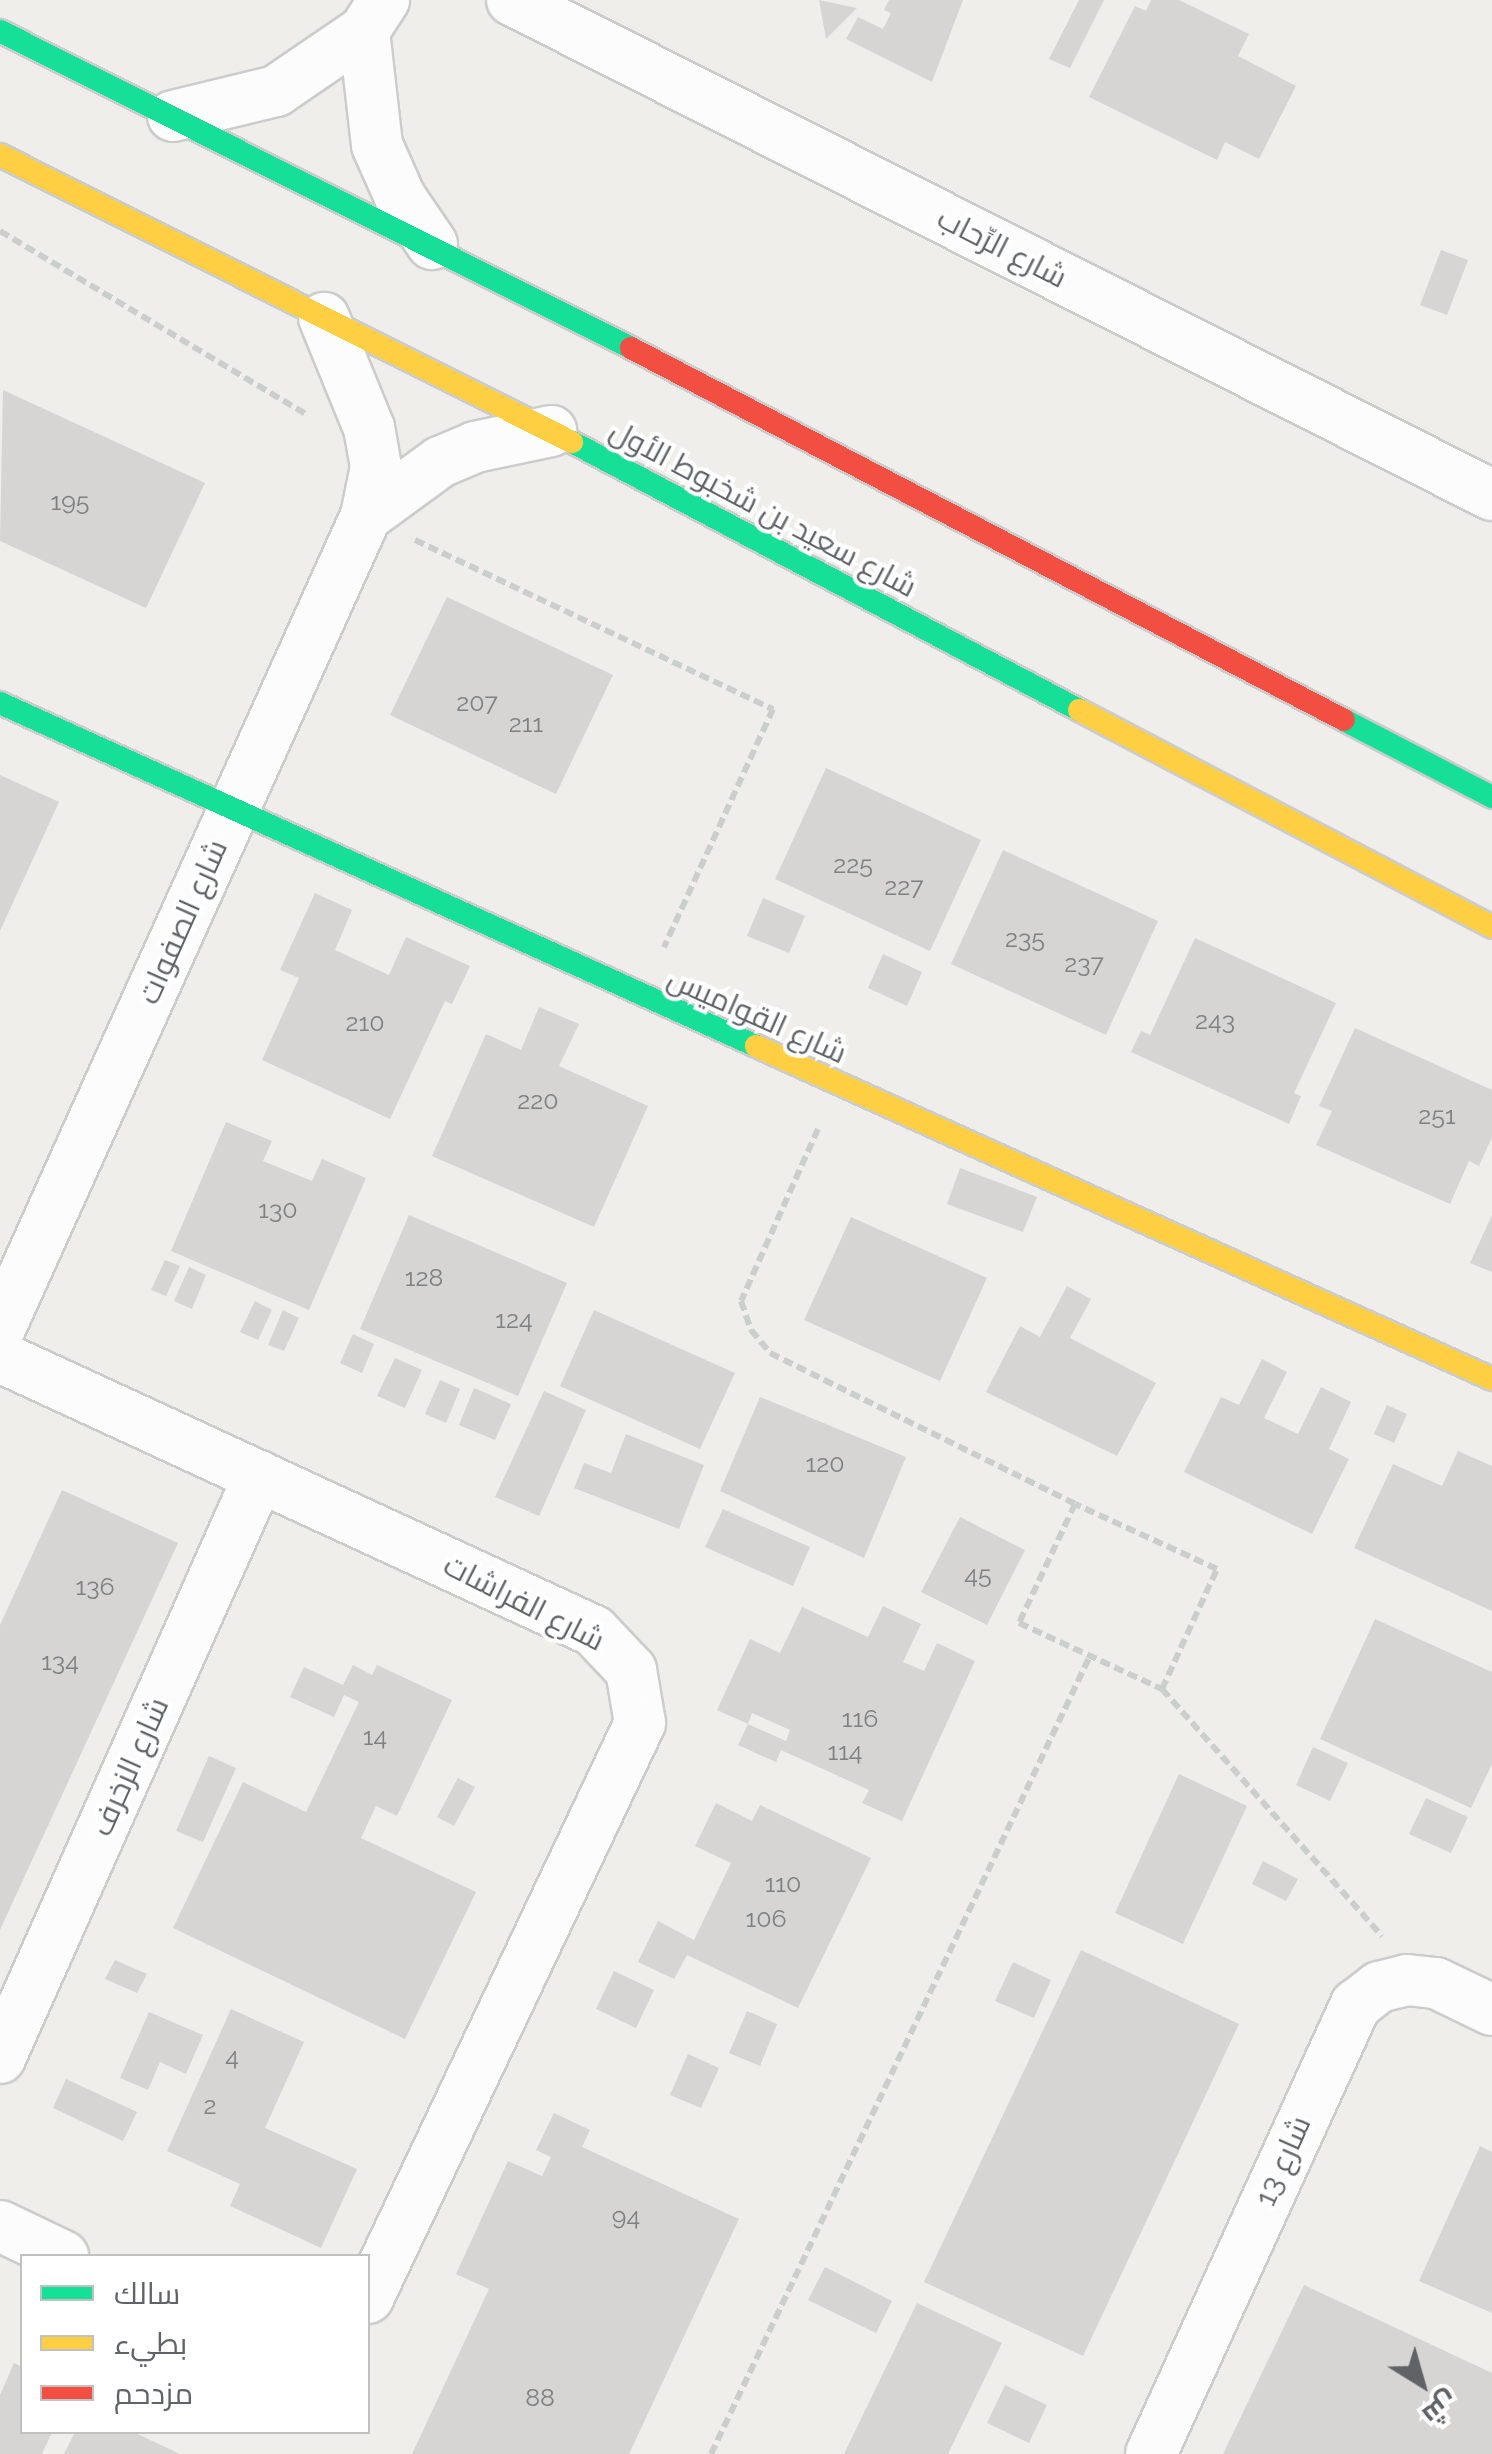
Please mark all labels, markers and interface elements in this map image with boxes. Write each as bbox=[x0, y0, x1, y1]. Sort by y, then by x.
street label: شارع الرِّحاب bbox=[931, 200, 1073, 296]
street label: شارع سعيد بن شخبوط الأول bbox=[603, 413, 923, 605]
house number: 195 bbox=[51, 486, 89, 516]
house number: 207 bbox=[456, 687, 498, 717]
house number: 211 bbox=[509, 708, 543, 738]
street label: شارع الصفوات bbox=[131, 834, 235, 1010]
house number: 225 bbox=[833, 849, 873, 879]
house number: 227 bbox=[884, 871, 924, 901]
house number: 235 bbox=[1005, 923, 1045, 953]
house number: 237 bbox=[1064, 948, 1104, 978]
street label: شارع القواميس bbox=[662, 960, 852, 1072]
house number: 243 bbox=[1195, 1005, 1235, 1035]
house number: 210 bbox=[345, 1007, 385, 1037]
house number: 220 bbox=[517, 1085, 559, 1115]
house number: 251 bbox=[1418, 1100, 1456, 1130]
house number: 130 bbox=[258, 1194, 298, 1224]
house number: 128 bbox=[405, 1262, 443, 1292]
house number: 124 bbox=[495, 1304, 533, 1334]
house number: 120 bbox=[805, 1448, 845, 1478]
street label: شارع الفراشات bbox=[438, 1547, 610, 1659]
house number: 45 bbox=[964, 1559, 992, 1589]
house number: 136 bbox=[75, 1571, 115, 1601]
house number: 134 bbox=[41, 1646, 79, 1676]
street label: شارع الزخرف bbox=[84, 1692, 176, 1842]
house number: 116 bbox=[842, 1703, 878, 1733]
house number: 14 bbox=[363, 1721, 387, 1751]
house number: 114 bbox=[827, 1736, 863, 1766]
house number: 110 bbox=[765, 1868, 801, 1898]
house number: 106 bbox=[745, 1903, 787, 1933]
house number: 4 bbox=[225, 2041, 239, 2071]
house number: 2 bbox=[203, 2090, 217, 2120]
street label: شارع 13 bbox=[1247, 2110, 1319, 2212]
house number: 94 bbox=[612, 2201, 640, 2231]
legend bbox=[20, 2254, 370, 2434]
text: سالك bbox=[114, 2276, 180, 2311]
text: بطيء bbox=[114, 2326, 187, 2361]
north arrow bbox=[1372, 2334, 1472, 2434]
text: مزدحم bbox=[114, 2376, 193, 2411]
house number: 88 bbox=[525, 2382, 555, 2412]
text: ش bbox=[1416, 2384, 1465, 2432]

